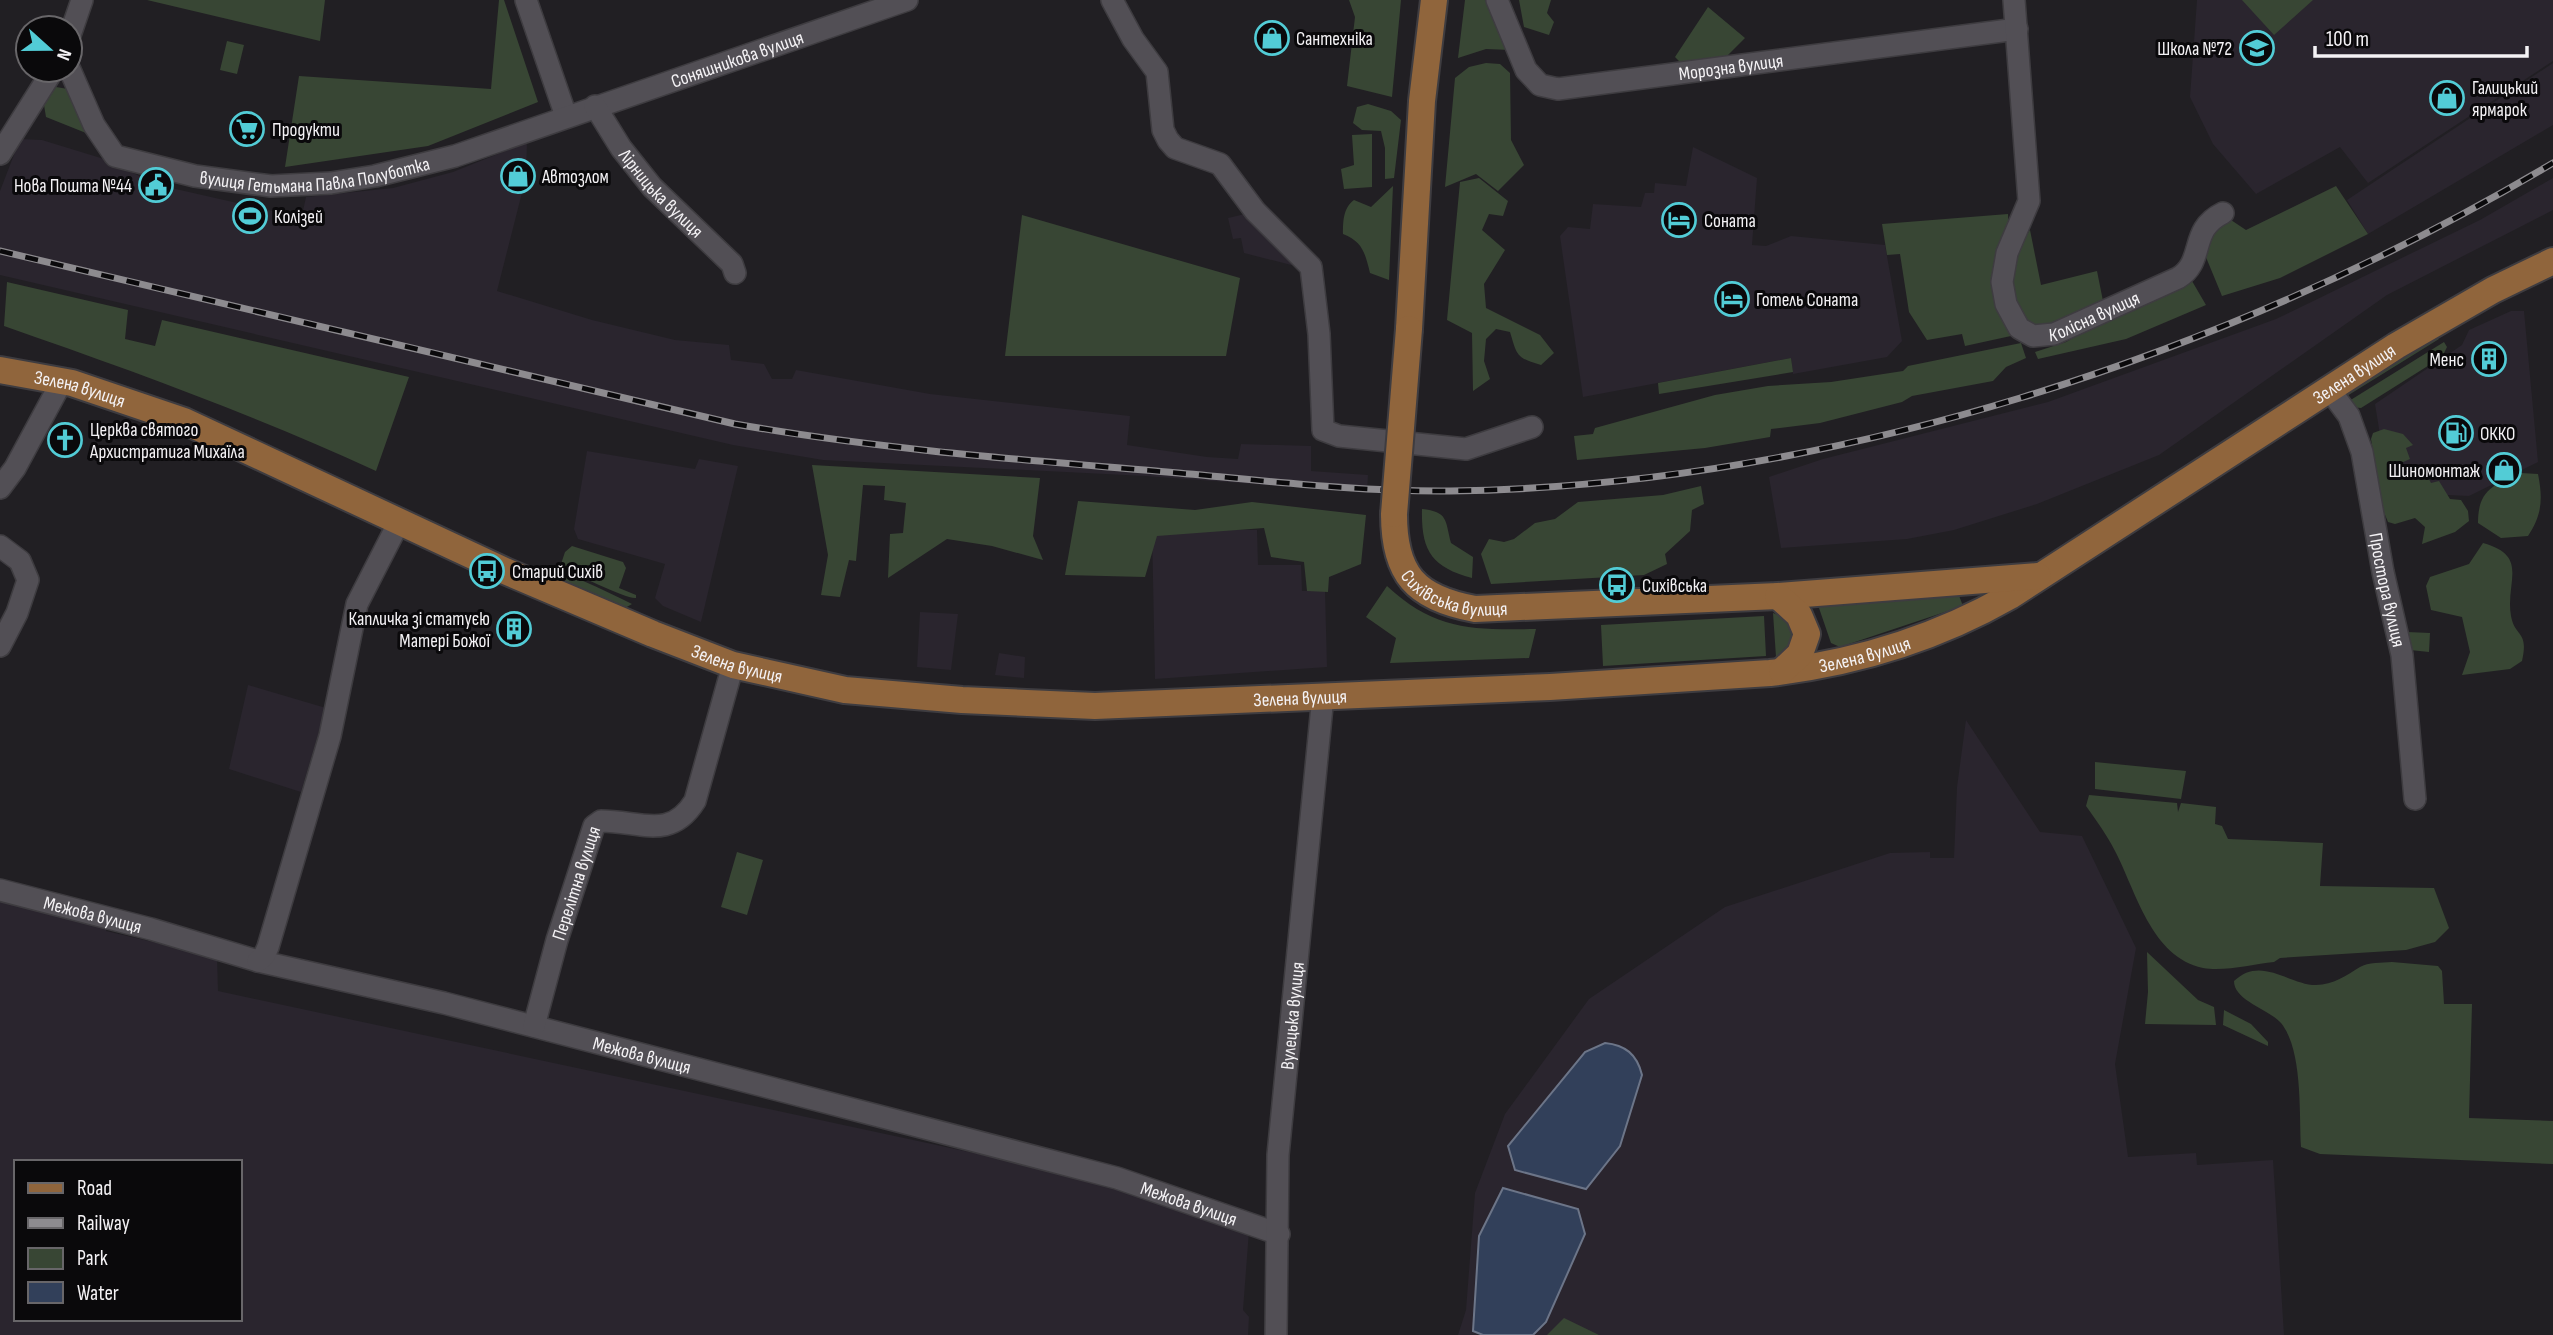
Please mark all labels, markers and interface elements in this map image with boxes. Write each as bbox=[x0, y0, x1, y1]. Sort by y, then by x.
north arrow bbox=[14, 14, 84, 84]
scale bar bbox=[2315, 14, 2527, 58]
shop icon: Сантехніка bbox=[1253, 19, 1291, 57]
street label: Соняшникова вулиця bbox=[668, 27, 807, 94]
text: 100 m bbox=[2326, 27, 2369, 52]
place label: Сантехніка bbox=[1296, 28, 1373, 51]
school or university icon: Школа №72 bbox=[2238, 29, 2276, 67]
place label: Школа №72 bbox=[2157, 38, 2232, 61]
text: N bbox=[51, 46, 76, 63]
street label: Морозна вулиця bbox=[1677, 50, 1785, 86]
place label: Галицький ярмарок bbox=[2472, 77, 2538, 122]
shop icon: Галицький ярмарок bbox=[2428, 79, 2466, 117]
supermarket icon: Продукти bbox=[228, 110, 266, 148]
place label: Продукти bbox=[272, 119, 340, 142]
street label: Лірницька вулиця bbox=[613, 144, 708, 243]
street label: вулиця Гетьмана Павла Полуботка bbox=[198, 153, 432, 199]
shop icon: Автозлом bbox=[499, 157, 537, 195]
public building icon: Нова Пошта №44 bbox=[137, 166, 175, 204]
place label: Автозлом bbox=[541, 166, 609, 189]
place label: Нова Пошта №44 bbox=[14, 175, 132, 198]
sports icon: Колізей bbox=[231, 197, 269, 235]
hotel icon: Соната bbox=[1660, 201, 1698, 239]
place label: Колізей bbox=[274, 206, 323, 229]
place label: Соната bbox=[1704, 210, 1756, 233]
hotel icon: Готель Соната bbox=[1713, 280, 1751, 318]
street label: Колісна вулиця bbox=[2048, 287, 2144, 347]
place label: Готель Соната bbox=[1756, 289, 1858, 312]
street label: Зелена вулиця bbox=[2309, 339, 2400, 410]
building icon: Менс bbox=[2470, 340, 2508, 378]
place label: Менс bbox=[2430, 349, 2464, 372]
street label: Зелена вулиця bbox=[32, 366, 128, 413]
fuel station icon: ОККО bbox=[2437, 414, 2475, 452]
place label: Церква святого Архистратига Михаїла bbox=[89, 419, 245, 464]
church icon: Церква святого Архистратига Михаїла bbox=[46, 421, 84, 459]
place label: ОККО bbox=[2480, 423, 2515, 446]
shop icon: Шиномонтаж bbox=[2485, 451, 2523, 489]
place label: Шиномонтаж bbox=[2388, 460, 2481, 483]
street label: Простора вулиця bbox=[2363, 531, 2410, 649]
bus stop icon: Старий Сихів bbox=[468, 552, 506, 590]
place label: Старий Сихів bbox=[512, 561, 603, 584]
street label: Сихівська вулиця bbox=[1395, 566, 1508, 622]
bus stop icon: Сихівська bbox=[1598, 566, 1636, 604]
place label: Сихівська bbox=[1642, 575, 1707, 598]
place label: Капличка зі статуєю Матері Божої bbox=[348, 608, 490, 653]
building icon: Капличка зі статуєю Матері Божої bbox=[495, 610, 533, 648]
street label: Зелена вулиця bbox=[1817, 632, 1914, 678]
street label: Зелена вулиця bbox=[688, 640, 784, 689]
street label: Зелена вулиця bbox=[1253, 685, 1348, 712]
street label: Перелітна вулиця bbox=[548, 823, 606, 943]
street label: Межова вулиця bbox=[41, 892, 144, 939]
street label: Вулецька вулиця bbox=[1276, 961, 1310, 1071]
street label: Межова вулиця bbox=[590, 1032, 693, 1080]
legend bbox=[14, 1160, 242, 1321]
text: Road bbox=[77, 1176, 112, 1201]
street label: Межова вулиця bbox=[1137, 1177, 1240, 1232]
text: Railway bbox=[77, 1211, 130, 1236]
text: Park bbox=[77, 1246, 108, 1271]
text: Water bbox=[77, 1281, 119, 1306]

